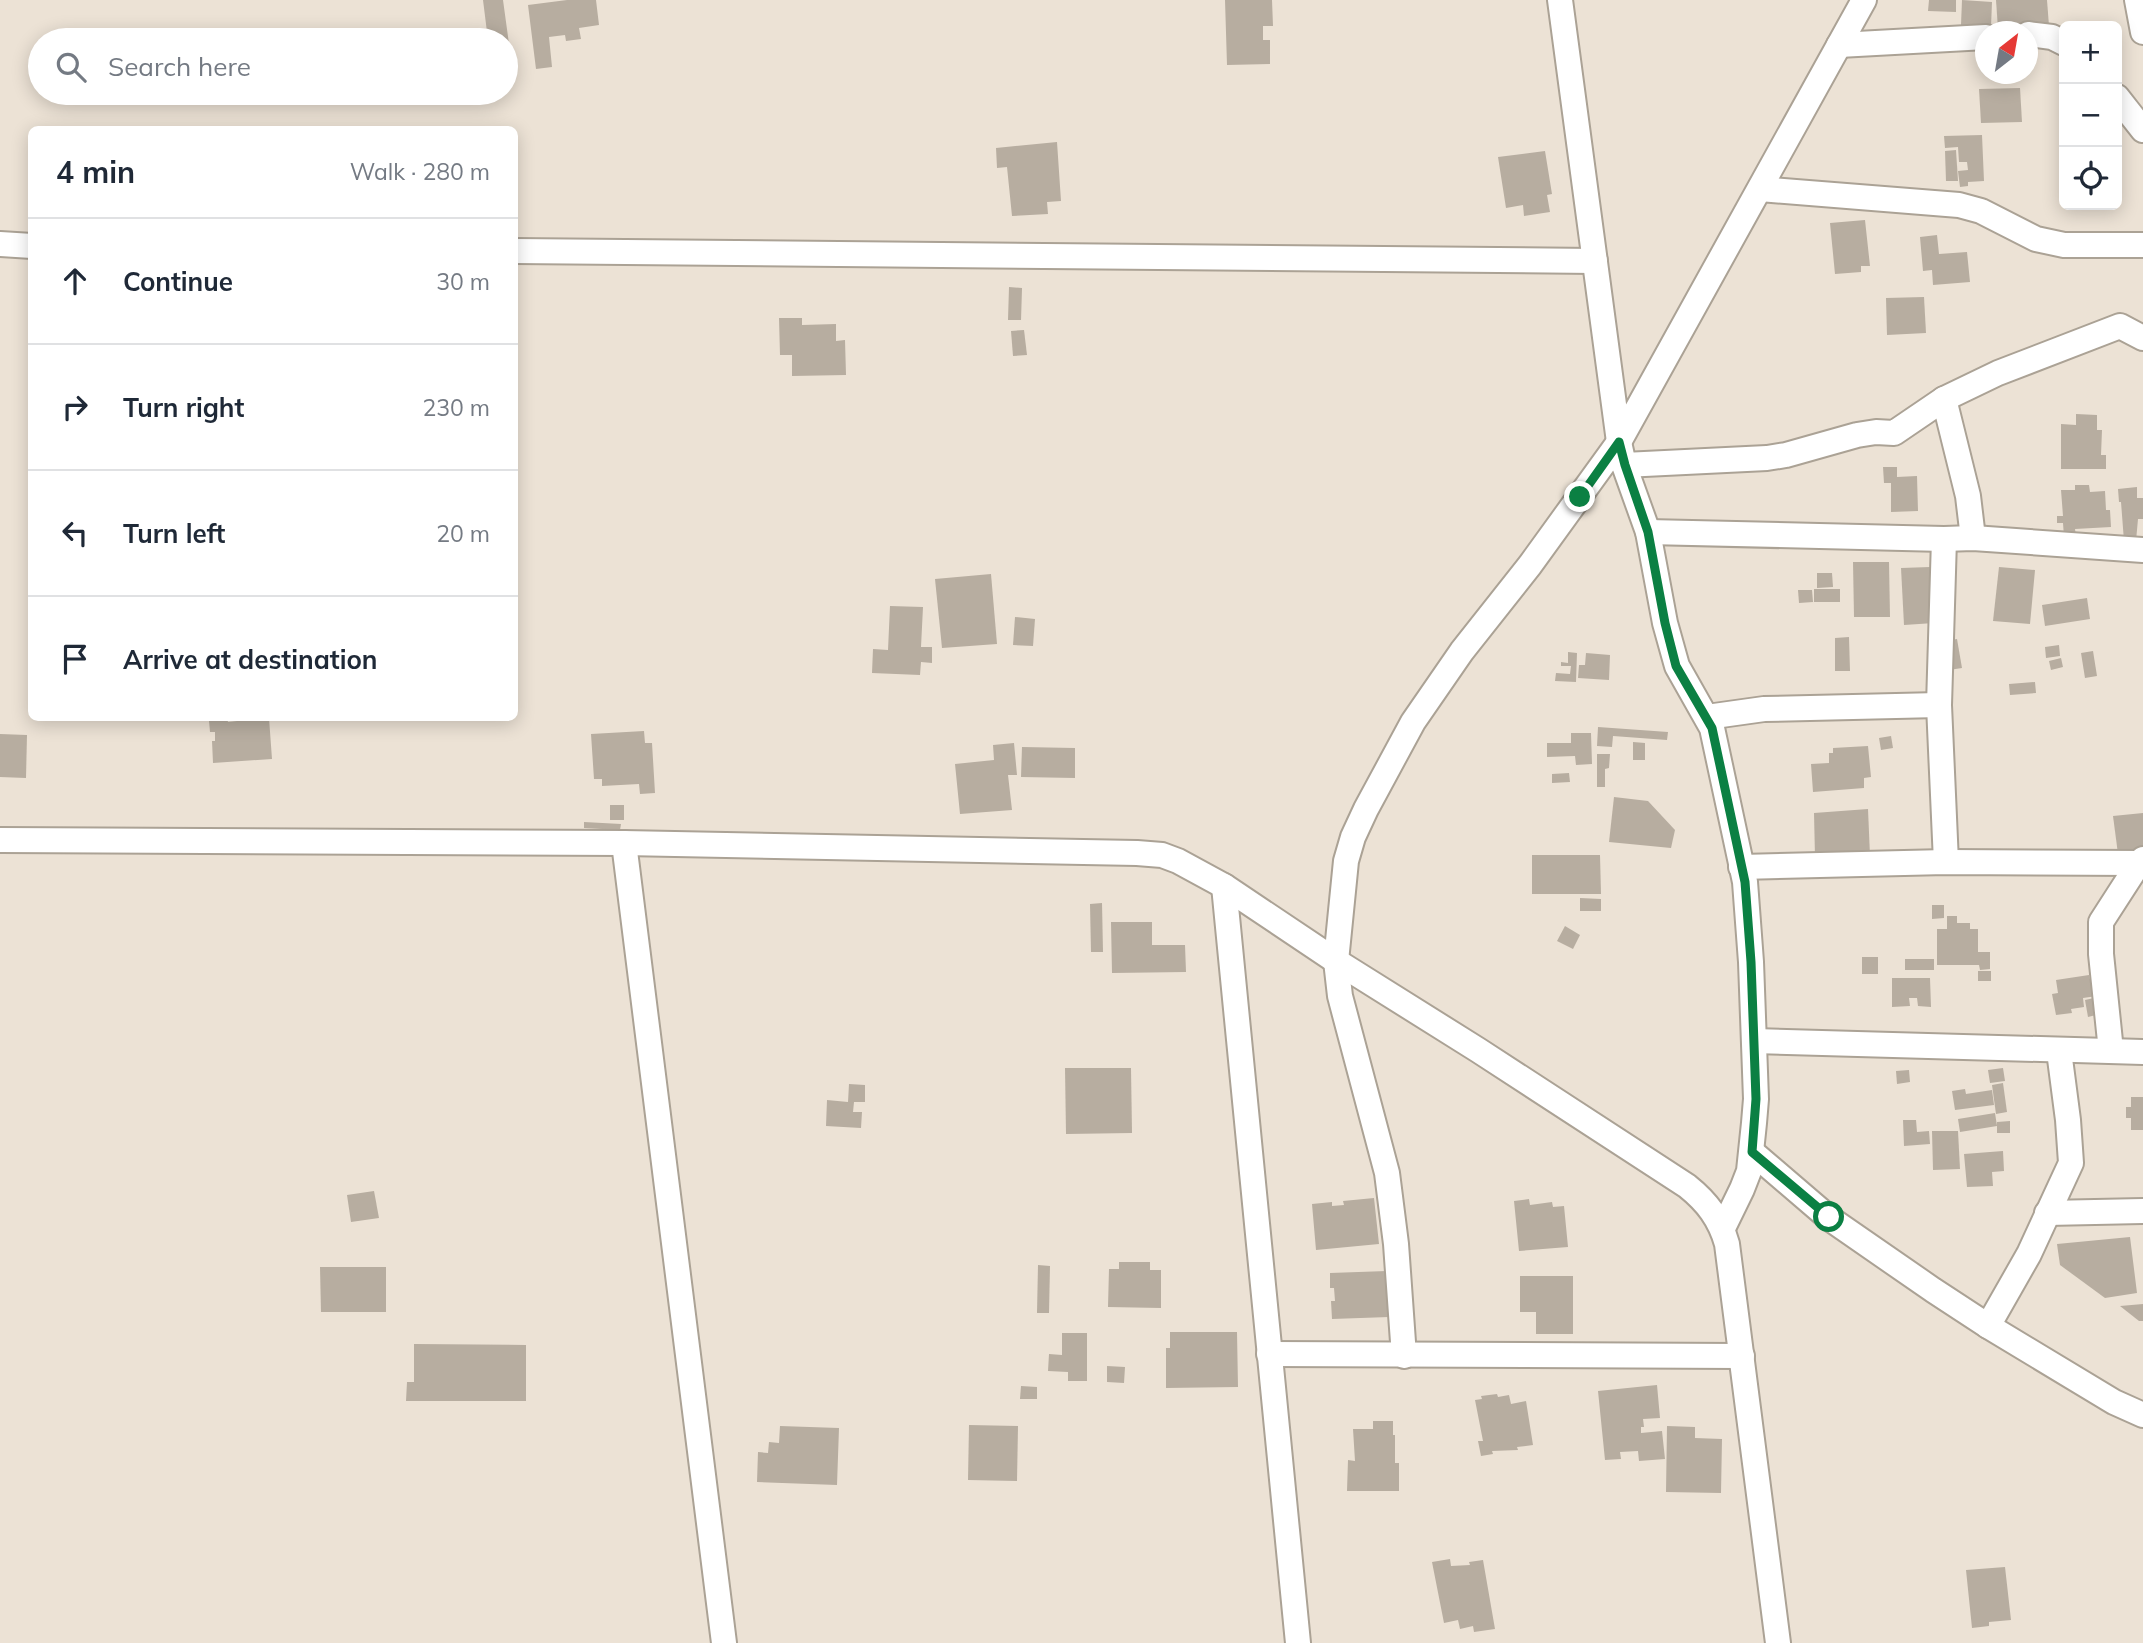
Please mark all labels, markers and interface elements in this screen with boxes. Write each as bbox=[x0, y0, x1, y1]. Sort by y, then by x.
north arrow bbox=[1975, 21, 2038, 84]
map controls bbox=[2059, 21, 2122, 210]
button: + bbox=[2059, 21, 2122, 84]
search box bbox=[28, 28, 518, 105]
icon: search bbox=[52, 48, 90, 86]
text: Search here bbox=[108, 50, 251, 83]
button: − bbox=[2059, 84, 2122, 147]
button: locate bbox=[2059, 147, 2122, 210]
text: 4 min bbox=[56, 153, 135, 191]
text: Walk · 280 m bbox=[350, 157, 490, 186]
icon: ahead bbox=[56, 262, 94, 300]
text: Continue bbox=[123, 265, 233, 298]
text: 30 m bbox=[436, 267, 490, 296]
icon: right bbox=[56, 388, 94, 426]
text: Turn right bbox=[123, 391, 244, 424]
text: 230 m bbox=[422, 393, 490, 422]
route end bbox=[1564, 481, 1595, 512]
icon: left bbox=[56, 514, 94, 552]
text: Turn left bbox=[123, 517, 225, 550]
text: 20 m bbox=[436, 519, 490, 548]
icon: arrive bbox=[56, 640, 94, 678]
text: Arrive at destination bbox=[123, 643, 378, 676]
route start bbox=[1813, 1201, 1844, 1232]

